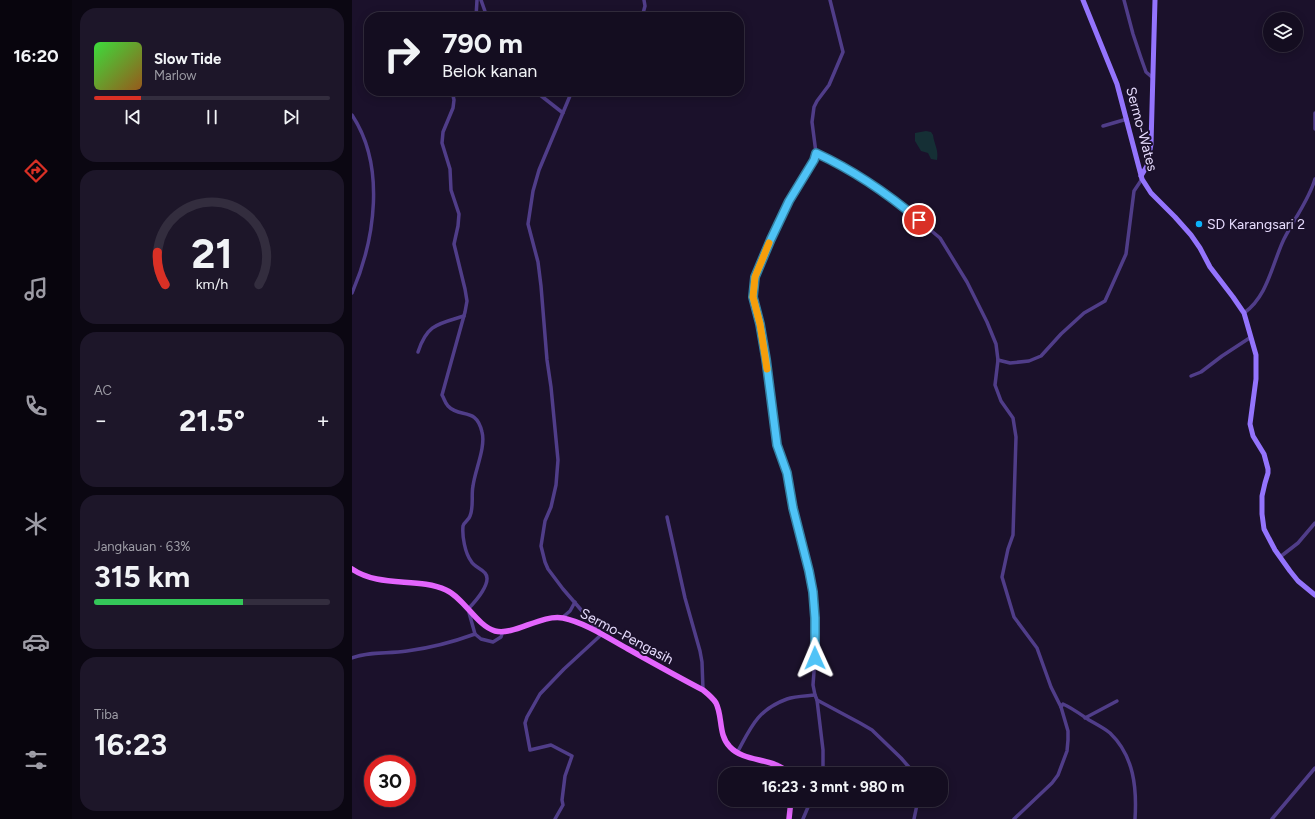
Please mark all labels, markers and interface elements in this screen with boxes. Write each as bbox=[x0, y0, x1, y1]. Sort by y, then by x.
map controls bbox=[1263, 12, 1303, 52]
button: layers bbox=[1263, 12, 1303, 52]
text: 790 m bbox=[442, 26, 523, 60]
icon: right bbox=[376, 28, 428, 80]
text: 16:20 bbox=[13, 45, 59, 67]
text: Slow Tide bbox=[154, 50, 221, 68]
text: Belok kanan bbox=[442, 60, 537, 82]
text: Marlow bbox=[154, 68, 196, 83]
street label: Sermo-Wates bbox=[1122, 85, 1161, 173]
icon: previous bbox=[122, 106, 144, 128]
icon: pause bbox=[201, 106, 223, 128]
icon: next bbox=[280, 106, 302, 128]
icon: directions bbox=[22, 157, 50, 185]
pin bbox=[902, 203, 936, 237]
icon: arrive bbox=[908, 209, 930, 231]
place label: SD Karangsari 2 bbox=[1207, 216, 1305, 233]
marker: SD Karangsari 2 bbox=[1194, 219, 1204, 229]
text: 21 bbox=[191, 228, 233, 278]
icon: music bbox=[22, 275, 50, 303]
text: km/h bbox=[196, 275, 228, 293]
text: AC bbox=[94, 383, 112, 398]
icon: phone bbox=[22, 392, 50, 420]
text: 21.5° bbox=[179, 402, 245, 439]
text: − bbox=[94, 407, 108, 434]
text: + bbox=[316, 407, 330, 434]
icon: climate bbox=[22, 510, 50, 538]
text: Jangkauan · 63% bbox=[94, 539, 191, 554]
text: 315 km bbox=[94, 558, 190, 595]
street label: Sermo-Pengasih bbox=[577, 605, 676, 668]
icon: car bbox=[22, 628, 50, 656]
position arrow bbox=[794, 637, 836, 679]
text: Tiba bbox=[94, 707, 118, 722]
text: 16:23 bbox=[94, 726, 167, 763]
icon: filters bbox=[22, 746, 50, 774]
speed limit sign: 30 bbox=[364, 755, 416, 807]
text: 16:23 · 3 mnt · 980 m bbox=[762, 778, 904, 796]

